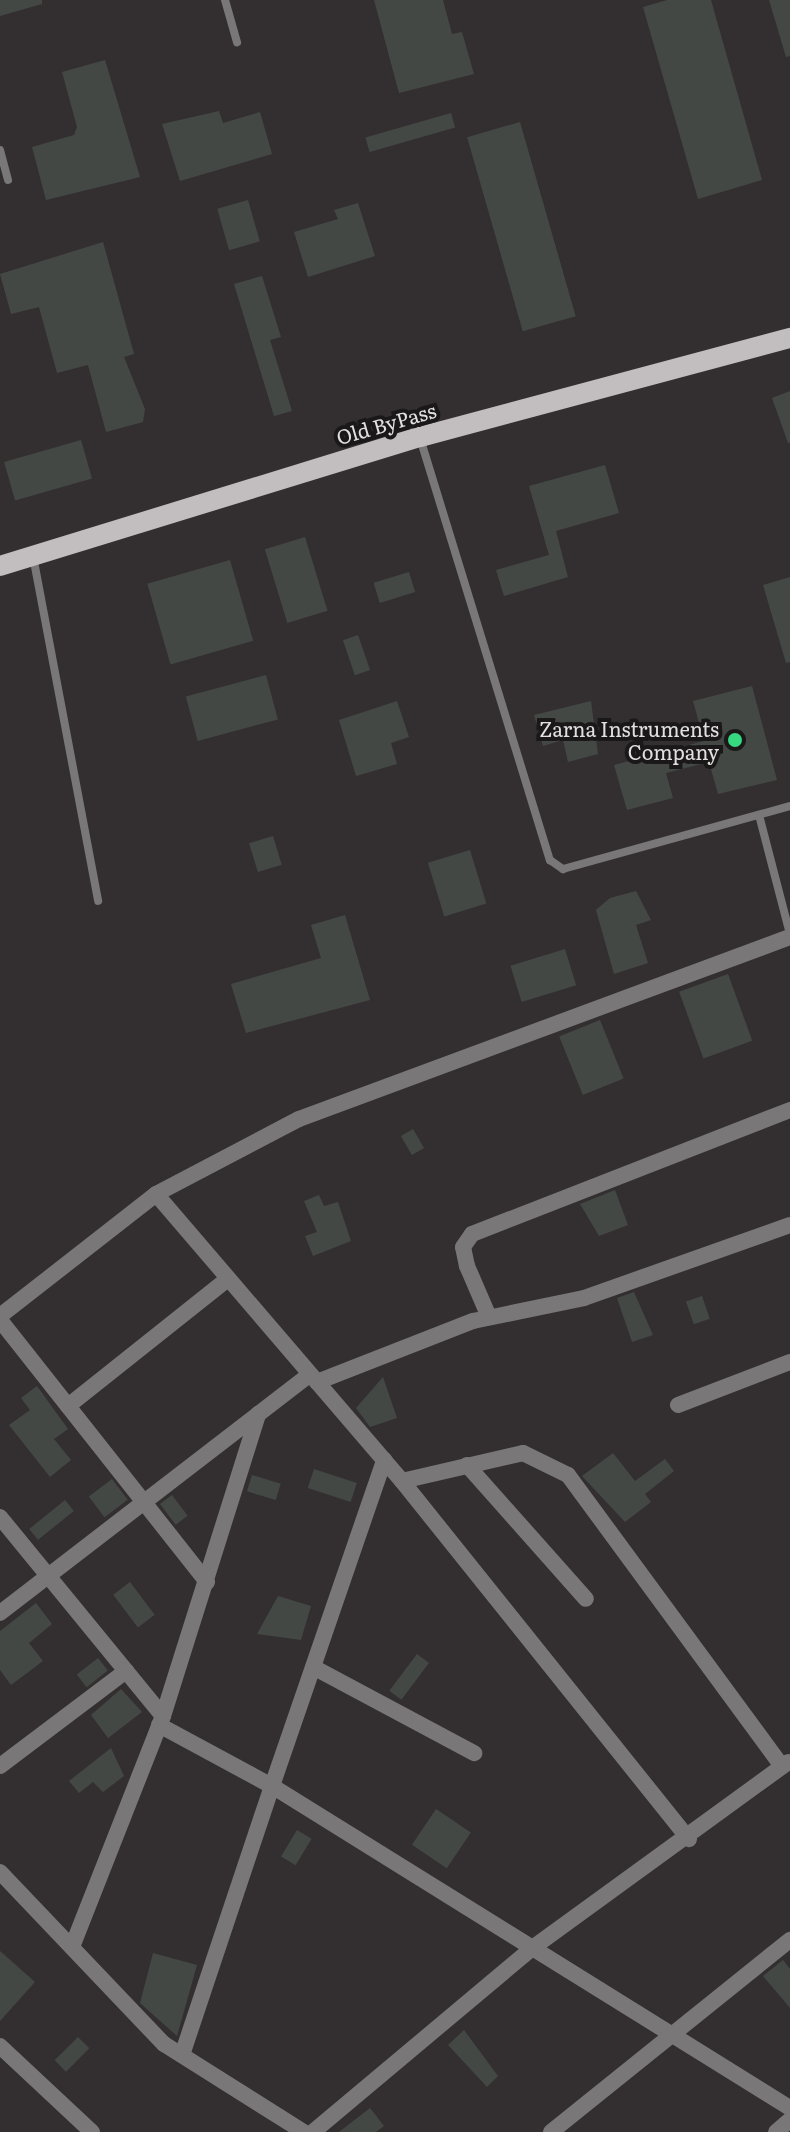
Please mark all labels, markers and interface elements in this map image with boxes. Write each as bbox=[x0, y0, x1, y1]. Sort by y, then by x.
street label: Old ByPass bbox=[333, 397, 439, 449]
place label: Zarna Instruments Company bbox=[539, 716, 719, 763]
marker: Zarna Instruments Company bbox=[726, 731, 744, 749]

